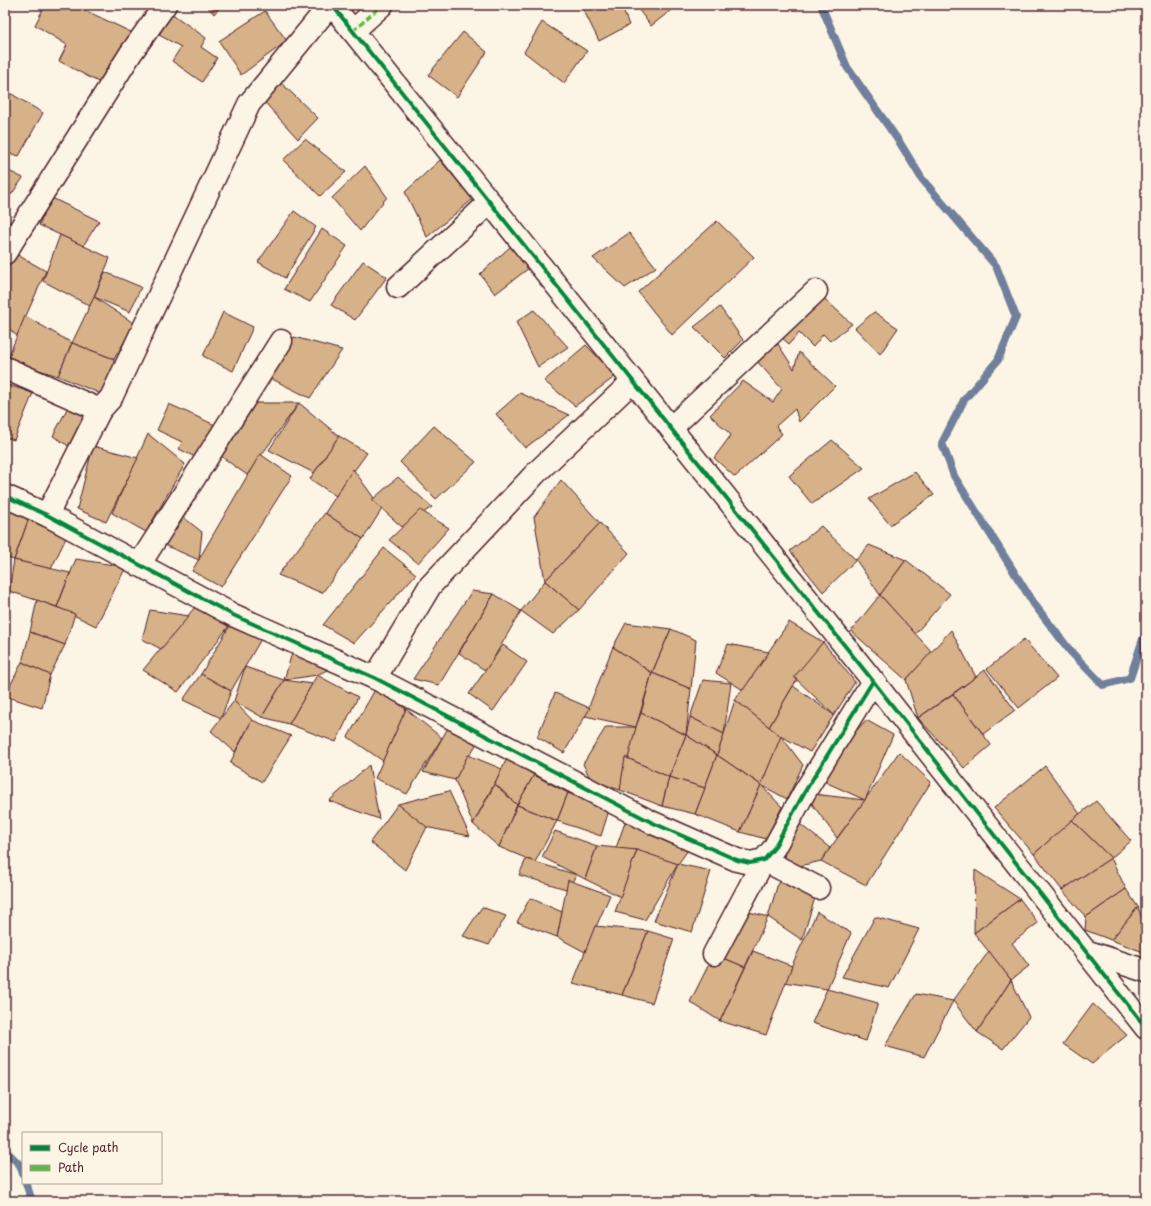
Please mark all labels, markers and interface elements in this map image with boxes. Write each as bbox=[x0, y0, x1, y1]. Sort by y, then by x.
legend bbox=[22, 1132, 162, 1184]
text: Cycle path bbox=[58, 1138, 119, 1156]
text: Path bbox=[58, 1158, 84, 1176]

